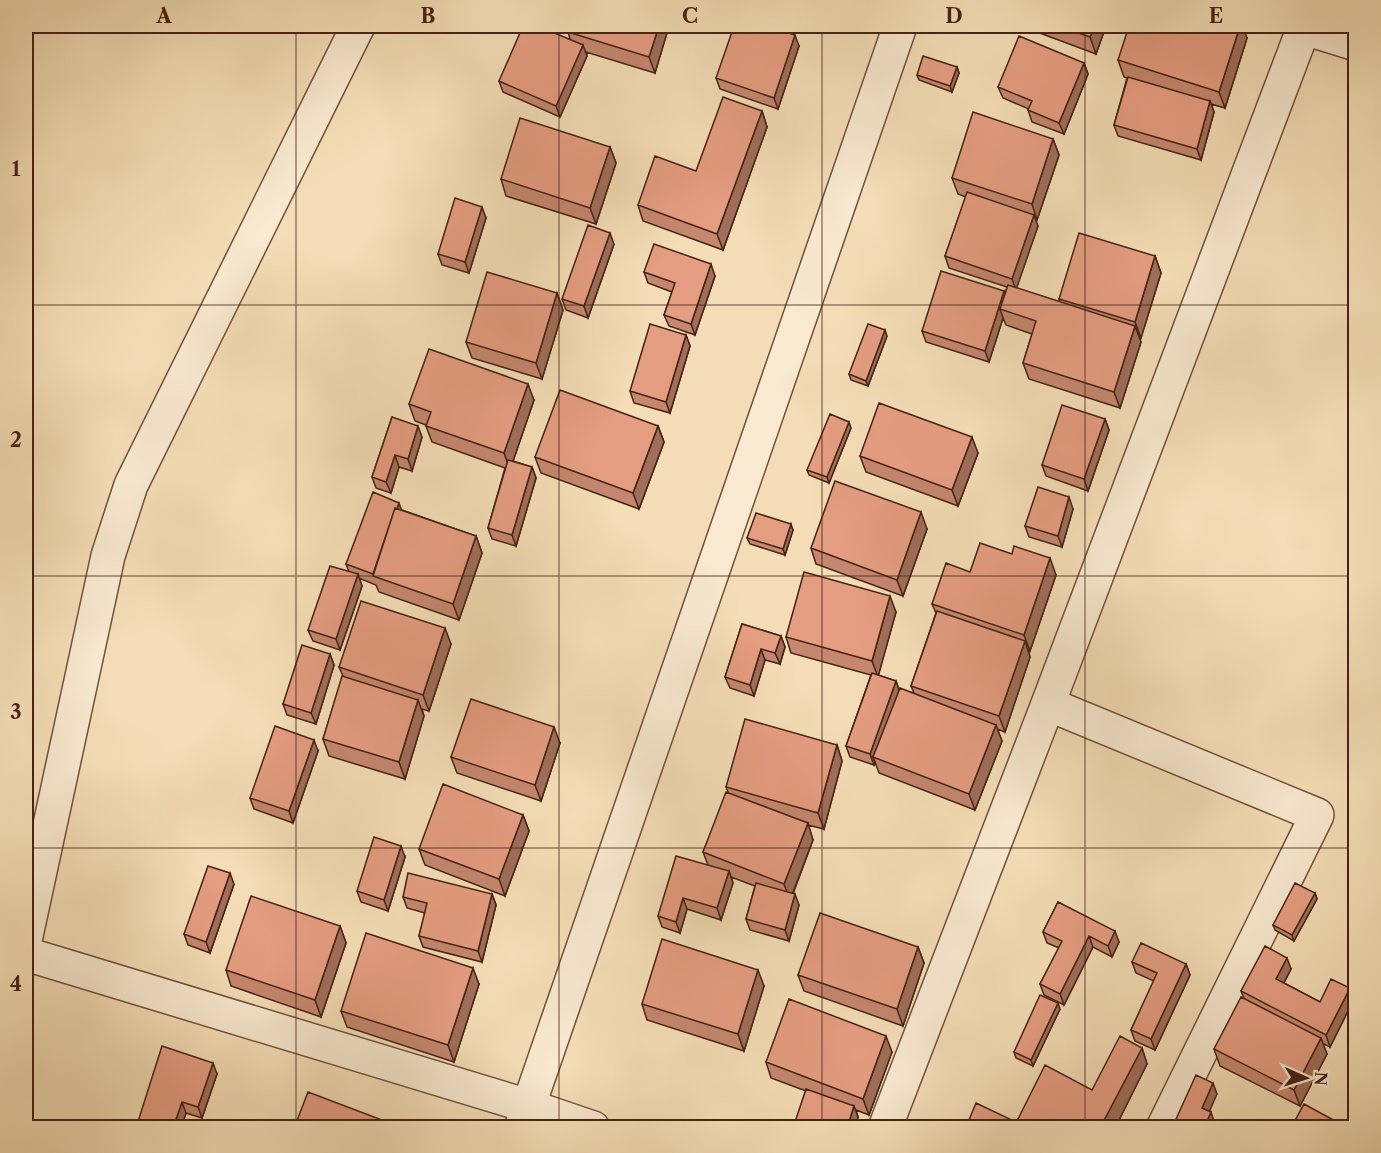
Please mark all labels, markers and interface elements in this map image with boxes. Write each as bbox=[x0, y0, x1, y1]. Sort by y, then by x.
text: A bbox=[155, 4, 172, 28]
text: B bbox=[421, 4, 436, 28]
text: C bbox=[682, 4, 698, 28]
text: D bbox=[945, 4, 963, 28]
text: E bbox=[1209, 4, 1223, 28]
text: 1 bbox=[12, 157, 21, 181]
text: 2 bbox=[10, 428, 22, 452]
text: 3 bbox=[10, 700, 22, 724]
text: 4 bbox=[10, 972, 22, 996]
north arrow bbox=[1276, 1048, 1336, 1108]
text: N bbox=[1311, 1071, 1331, 1086]

